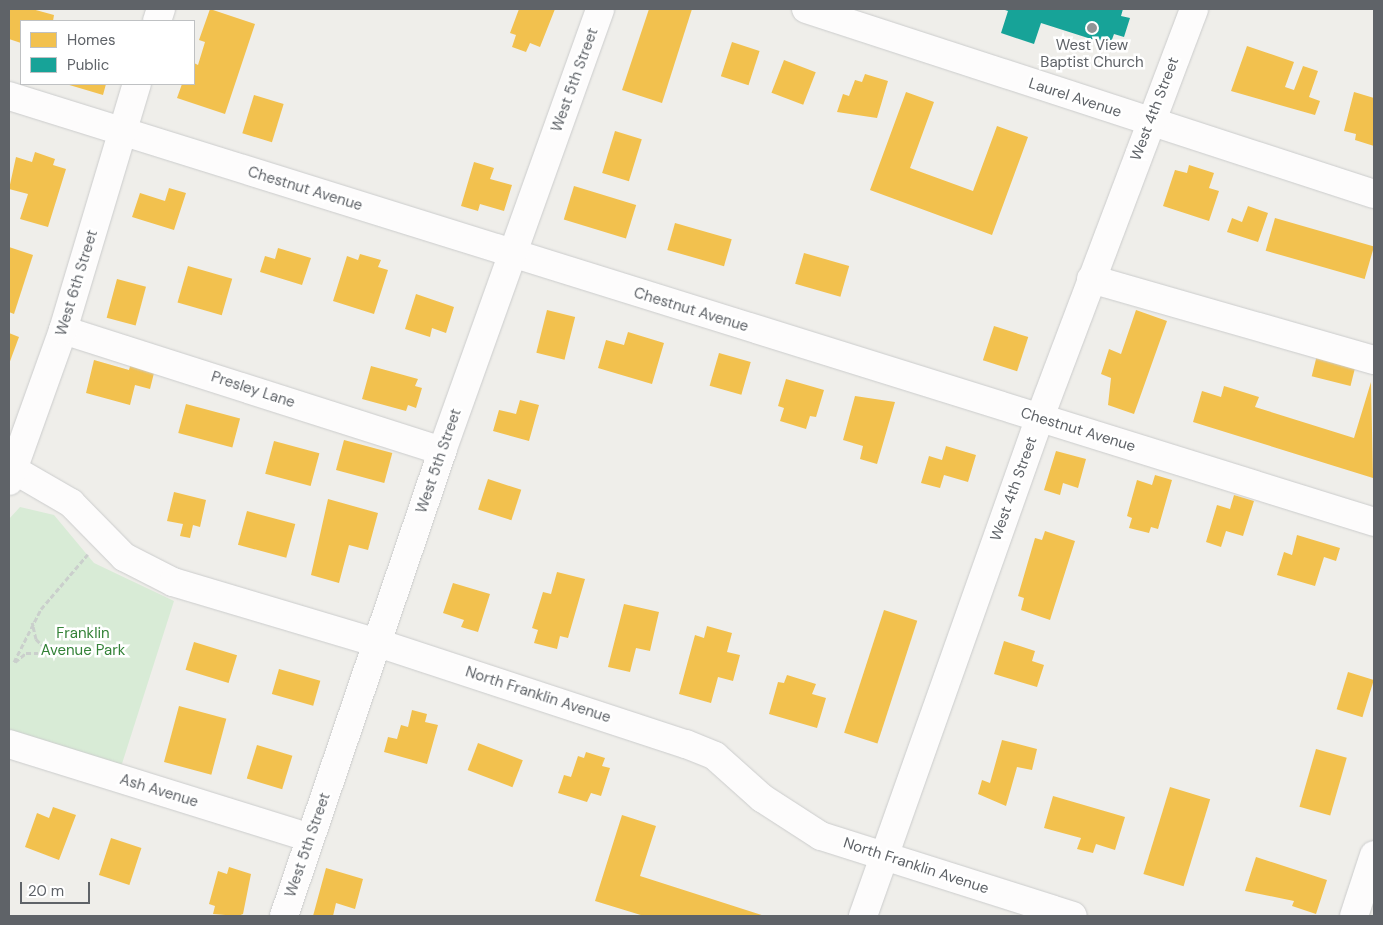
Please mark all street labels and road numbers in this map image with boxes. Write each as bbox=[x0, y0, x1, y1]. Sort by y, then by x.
street label: West 5th Street bbox=[548, 25, 602, 135]
street label: West 4th Street bbox=[1127, 55, 1183, 163]
street label: Laurel Avenue bbox=[1026, 74, 1124, 122]
street label: Chestnut Avenue bbox=[245, 163, 365, 215]
street label: West 6th Street bbox=[52, 228, 102, 338]
street label: Chestnut Avenue bbox=[631, 284, 751, 336]
street label: Presley Lane bbox=[209, 368, 297, 412]
street label: Chestnut Avenue bbox=[1018, 404, 1138, 456]
street label: West 5th Street bbox=[413, 406, 465, 516]
street label: West 4th Street bbox=[987, 434, 1041, 544]
street label: North Franklin Avenue bbox=[463, 663, 613, 727]
street label: Ash Avenue bbox=[118, 771, 200, 811]
street label: West 5th Street bbox=[282, 790, 334, 900]
street label: North Franklin Avenue bbox=[841, 834, 991, 898]

